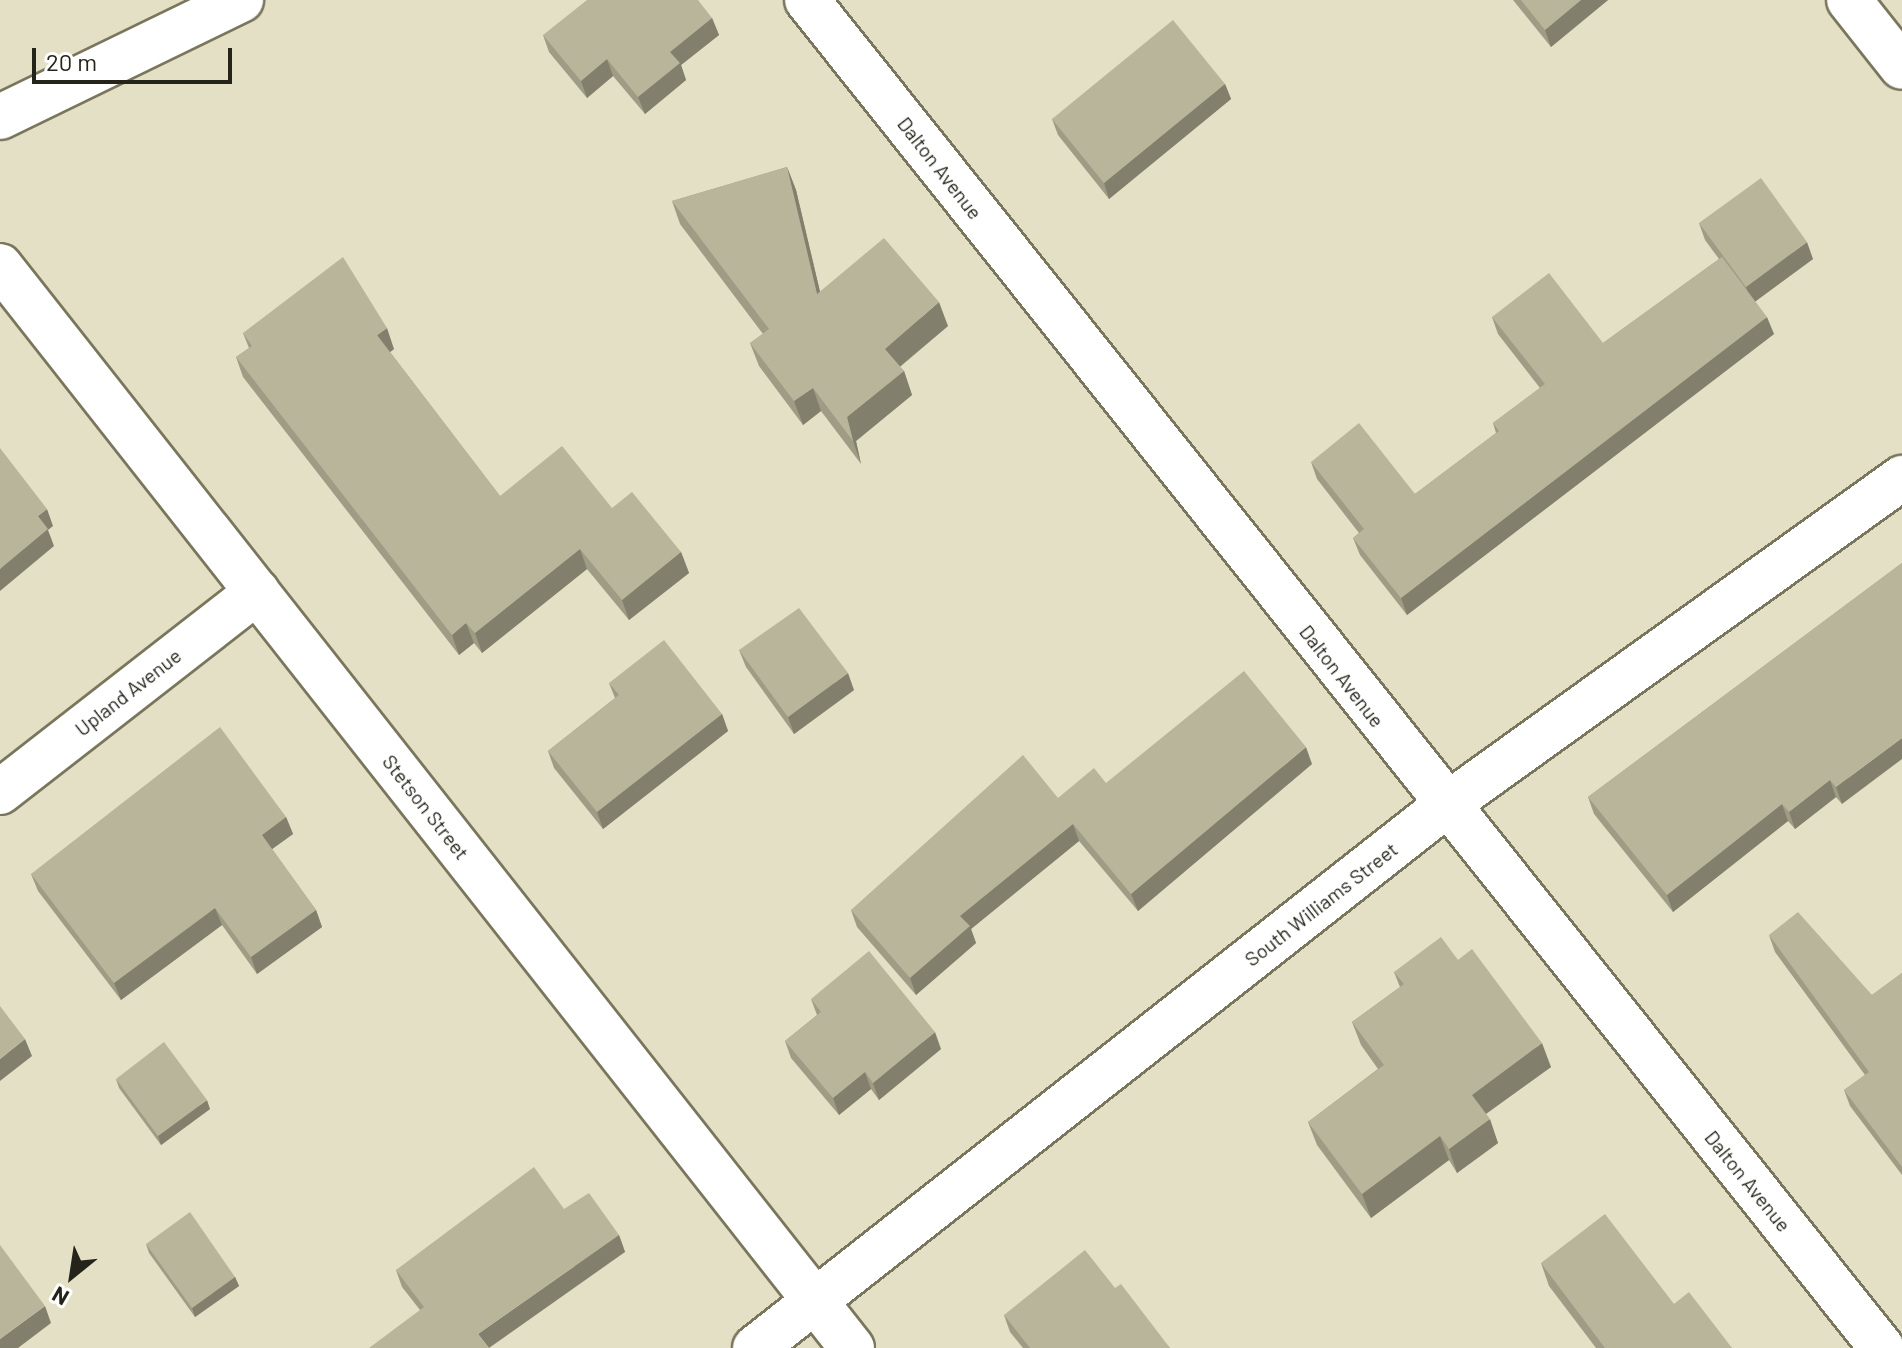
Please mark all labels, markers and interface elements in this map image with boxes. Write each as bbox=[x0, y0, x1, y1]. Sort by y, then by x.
scale bar bbox=[36, 32, 236, 82]
text: 20 m bbox=[46, 47, 97, 76]
street label: Dalton Avenue bbox=[893, 112, 987, 224]
street label: Dalton Avenue bbox=[1295, 620, 1389, 732]
street label: Upland Avenue bbox=[70, 643, 186, 741]
street label: Stetson Street bbox=[378, 750, 474, 864]
street label: South Williams Street bbox=[1240, 837, 1402, 971]
street label: Dalton Avenue bbox=[1700, 1126, 1796, 1236]
north arrow bbox=[32, 1236, 112, 1316]
text: N bbox=[47, 1282, 73, 1312]

